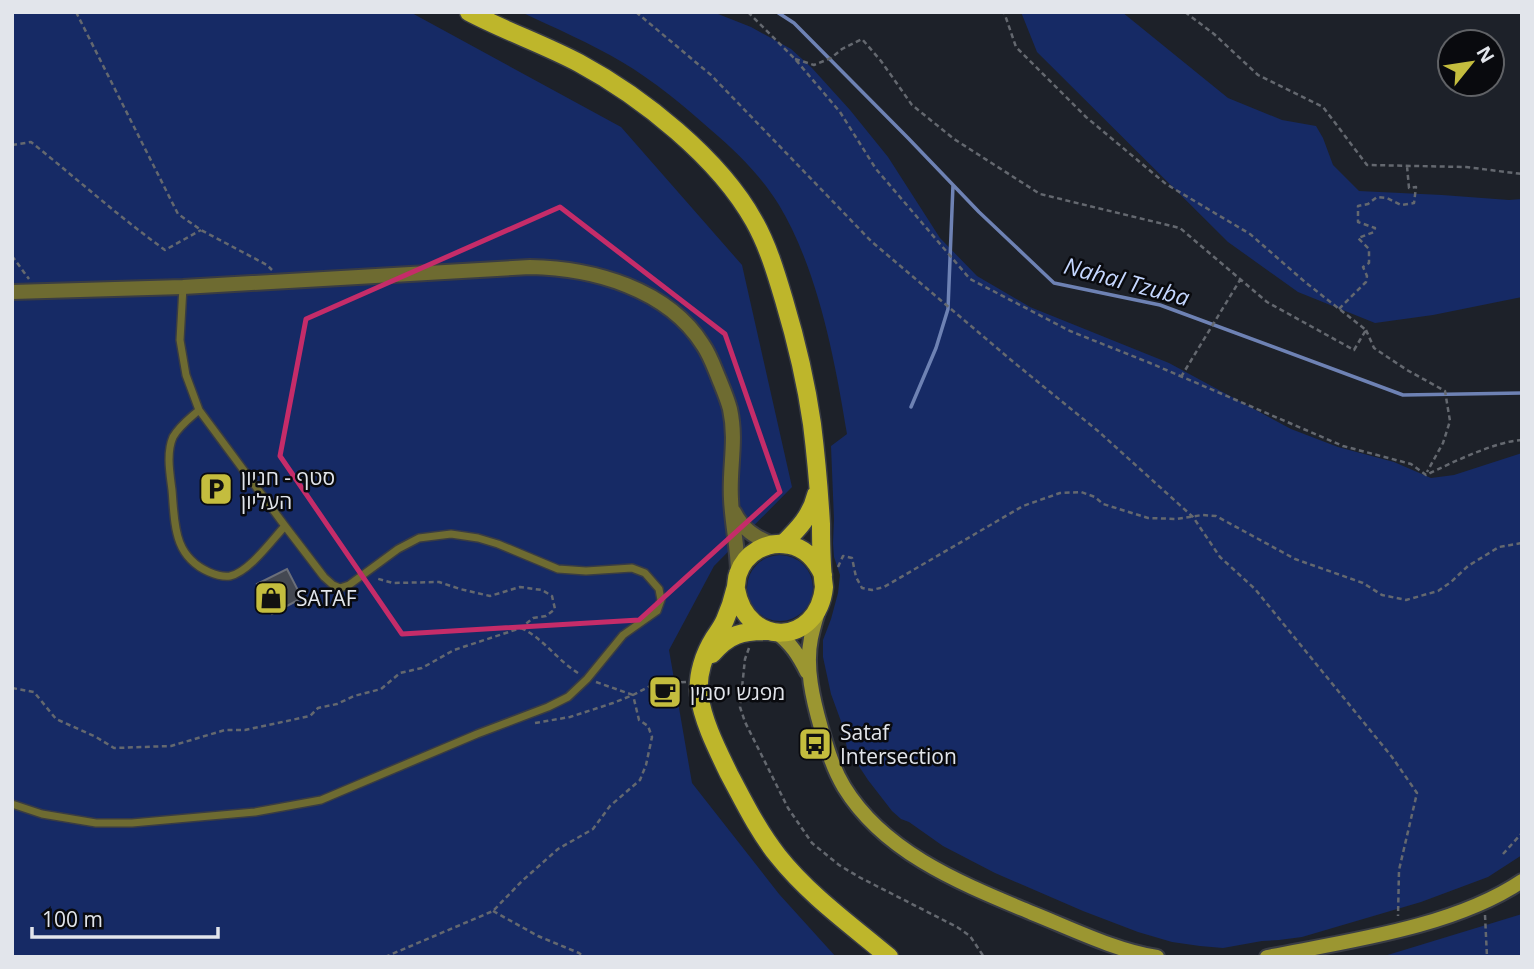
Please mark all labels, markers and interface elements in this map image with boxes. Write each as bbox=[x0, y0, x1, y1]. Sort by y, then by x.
north arrow bbox=[1436, 28, 1506, 98]
text: N bbox=[1471, 41, 1501, 68]
water label: Nahal Tzuba bbox=[1061, 249, 1193, 313]
place label: סטף - חניון העליון bbox=[241, 463, 335, 515]
parking icon: סטף - חניון העליון bbox=[197, 470, 235, 508]
shop icon: SATAF bbox=[252, 579, 290, 617]
place label: SATAF bbox=[296, 584, 357, 612]
cafe icon: מפגש יסמין bbox=[646, 673, 684, 711]
place label: מפגש יסמין bbox=[690, 678, 785, 706]
place label: Sataf Intersection bbox=[840, 718, 957, 770]
bus stop icon: Sataf Intersection bbox=[796, 725, 834, 763]
scale bar bbox=[32, 895, 217, 939]
text: 100 m bbox=[42, 905, 103, 933]

